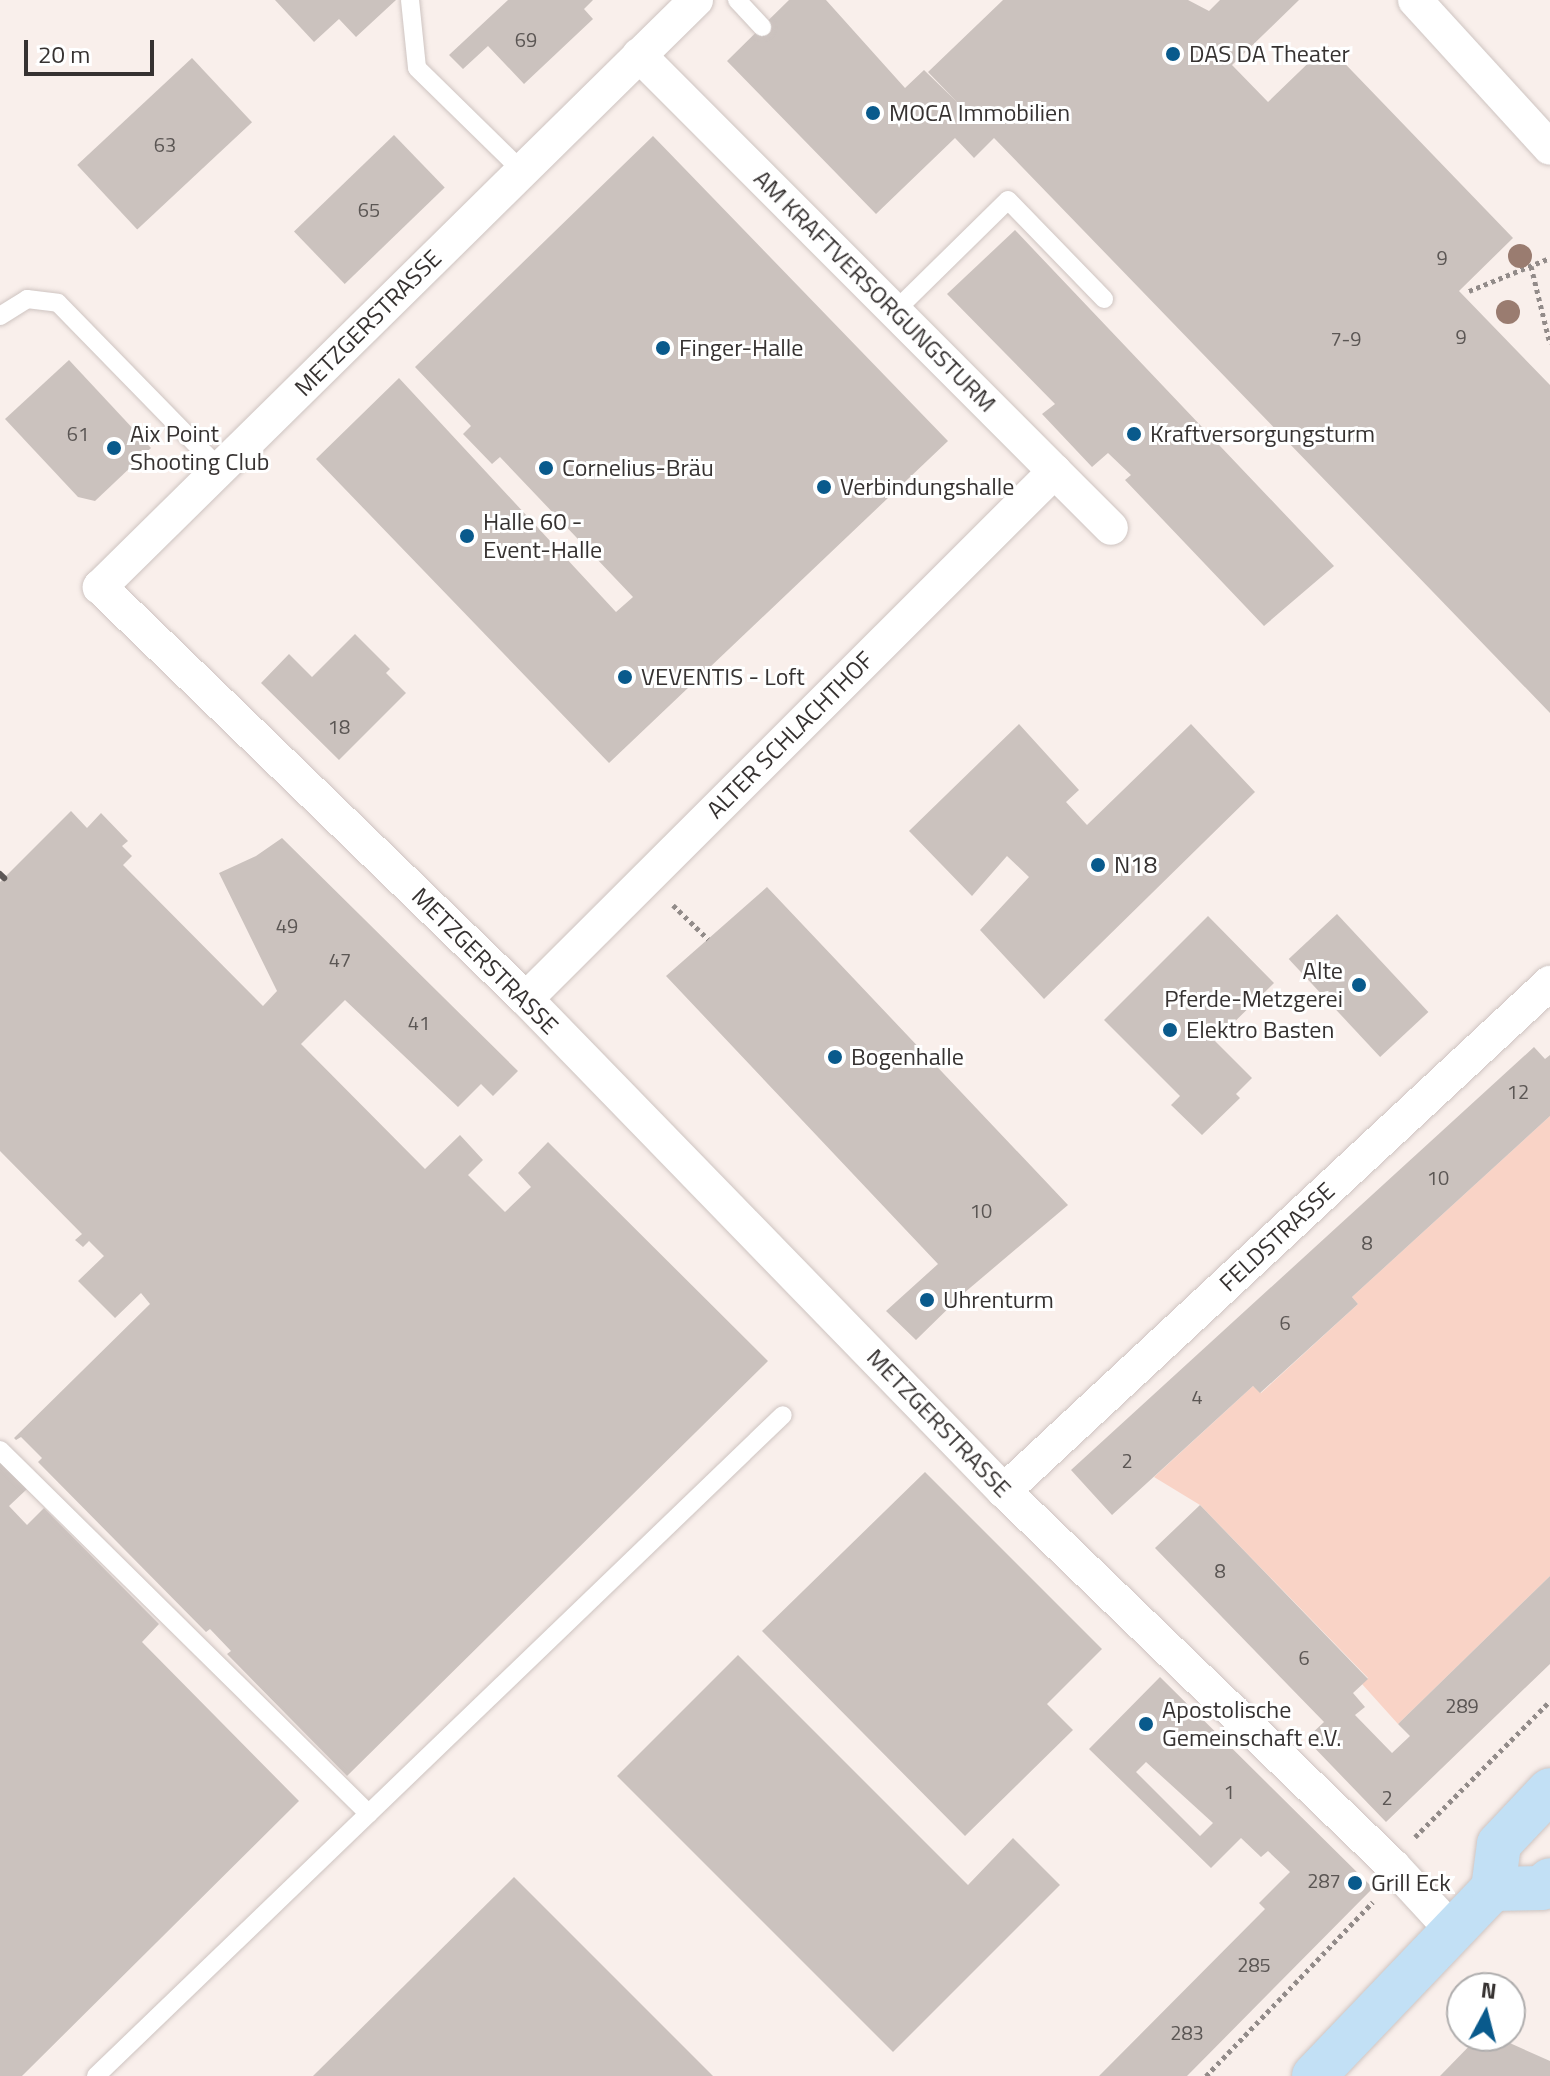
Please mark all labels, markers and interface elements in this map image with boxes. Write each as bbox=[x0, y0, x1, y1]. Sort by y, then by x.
scale bar bbox=[28, 24, 158, 74]
house number: 69 bbox=[515, 27, 537, 51]
text: 20 m bbox=[38, 36, 90, 72]
place label: DAS DA Theater bbox=[1189, 40, 1350, 68]
marker: DAS DA Theater bbox=[1164, 45, 1182, 63]
place label: MOCA Immobilien bbox=[889, 99, 1070, 127]
marker: MOCA Immobilien bbox=[864, 104, 882, 122]
house number: 63 bbox=[154, 132, 176, 156]
street label: AM KRAFTVERSORGUNGSTURM bbox=[748, 164, 1002, 418]
house number: 65 bbox=[358, 197, 380, 221]
street label: METZGERSTRASSE bbox=[289, 244, 447, 402]
house number: 9 bbox=[1436, 245, 1448, 269]
house number: 9 bbox=[1455, 324, 1467, 348]
house number: 7-9 bbox=[1330, 326, 1362, 350]
place label: Finger-Halle bbox=[679, 334, 803, 362]
marker: Finger-Halle bbox=[654, 339, 672, 357]
place label: Aix Point Shooting Club bbox=[130, 420, 269, 476]
place label: Kraftversorgungsturm bbox=[1150, 420, 1375, 448]
house number: 61 bbox=[67, 421, 89, 445]
marker: Kraftversorgungsturm bbox=[1125, 425, 1143, 443]
marker: Aix Point Shooting Club bbox=[105, 439, 123, 457]
place label: Cornelius-Bräu bbox=[562, 454, 714, 482]
marker: Cornelius-Bräu bbox=[537, 459, 555, 477]
place label: Verbindungshalle bbox=[840, 473, 1014, 501]
marker: Verbindungshalle bbox=[815, 478, 833, 496]
place label: Halle 60 - Event-Halle bbox=[483, 508, 602, 564]
marker: Halle 60 - Event-Halle bbox=[458, 527, 476, 545]
street label: ALTER SCHLACHTHOF bbox=[701, 646, 879, 824]
place label: VEVENTIS - Loft bbox=[641, 663, 805, 691]
marker: VEVENTIS - Loft bbox=[616, 668, 634, 686]
house number: 18 bbox=[328, 714, 350, 738]
place label: N18 bbox=[1114, 851, 1157, 879]
marker: N18 bbox=[1089, 856, 1107, 874]
street label: METZGERSTRASSE bbox=[406, 882, 564, 1040]
house number: 49 bbox=[276, 913, 298, 937]
house number: 47 bbox=[329, 947, 351, 971]
place label: Alte Pferde-Metzgerei bbox=[1164, 957, 1343, 1013]
marker: Alte Pferde-Metzgerei bbox=[1350, 976, 1368, 994]
house number: 41 bbox=[408, 1010, 430, 1034]
place label: Elektro Basten bbox=[1186, 1016, 1334, 1044]
marker: Elektro Basten bbox=[1161, 1021, 1179, 1039]
place label: Bogenhalle bbox=[851, 1043, 964, 1071]
marker: Bogenhalle bbox=[826, 1048, 844, 1066]
house number: 12 bbox=[1507, 1079, 1529, 1103]
house number: 10 bbox=[1427, 1165, 1449, 1189]
street label: FELDSTRASSE bbox=[1214, 1176, 1340, 1298]
house number: 10 bbox=[970, 1198, 992, 1222]
house number: 8 bbox=[1361, 1230, 1373, 1254]
place label: Uhrenturm bbox=[943, 1286, 1054, 1314]
marker: Uhrenturm bbox=[918, 1291, 936, 1309]
house number: 6 bbox=[1279, 1310, 1291, 1334]
street label: METZGERSTRASSE bbox=[861, 1343, 1017, 1503]
house number: 4 bbox=[1191, 1384, 1203, 1408]
house number: 2 bbox=[1121, 1448, 1133, 1472]
house number: 8 bbox=[1214, 1558, 1226, 1582]
house number: 6 bbox=[1298, 1645, 1310, 1669]
house number: 289 bbox=[1445, 1693, 1479, 1717]
place label: Apostolische Gemeinschaft e.V. bbox=[1162, 1696, 1341, 1752]
marker: Apostolische Gemeinschaft e.V. bbox=[1137, 1715, 1155, 1733]
house number: 1 bbox=[1223, 1779, 1235, 1803]
house number: 2 bbox=[1381, 1785, 1393, 1809]
house number: 287 bbox=[1307, 1868, 1341, 1892]
place label: Grill Eck bbox=[1371, 1869, 1451, 1897]
marker: Grill Eck bbox=[1346, 1874, 1364, 1892]
house number: 285 bbox=[1237, 1952, 1271, 1976]
north arrow bbox=[1446, 1972, 1526, 2052]
text: N bbox=[1479, 1972, 1498, 2008]
house number: 283 bbox=[1170, 2020, 1204, 2044]

